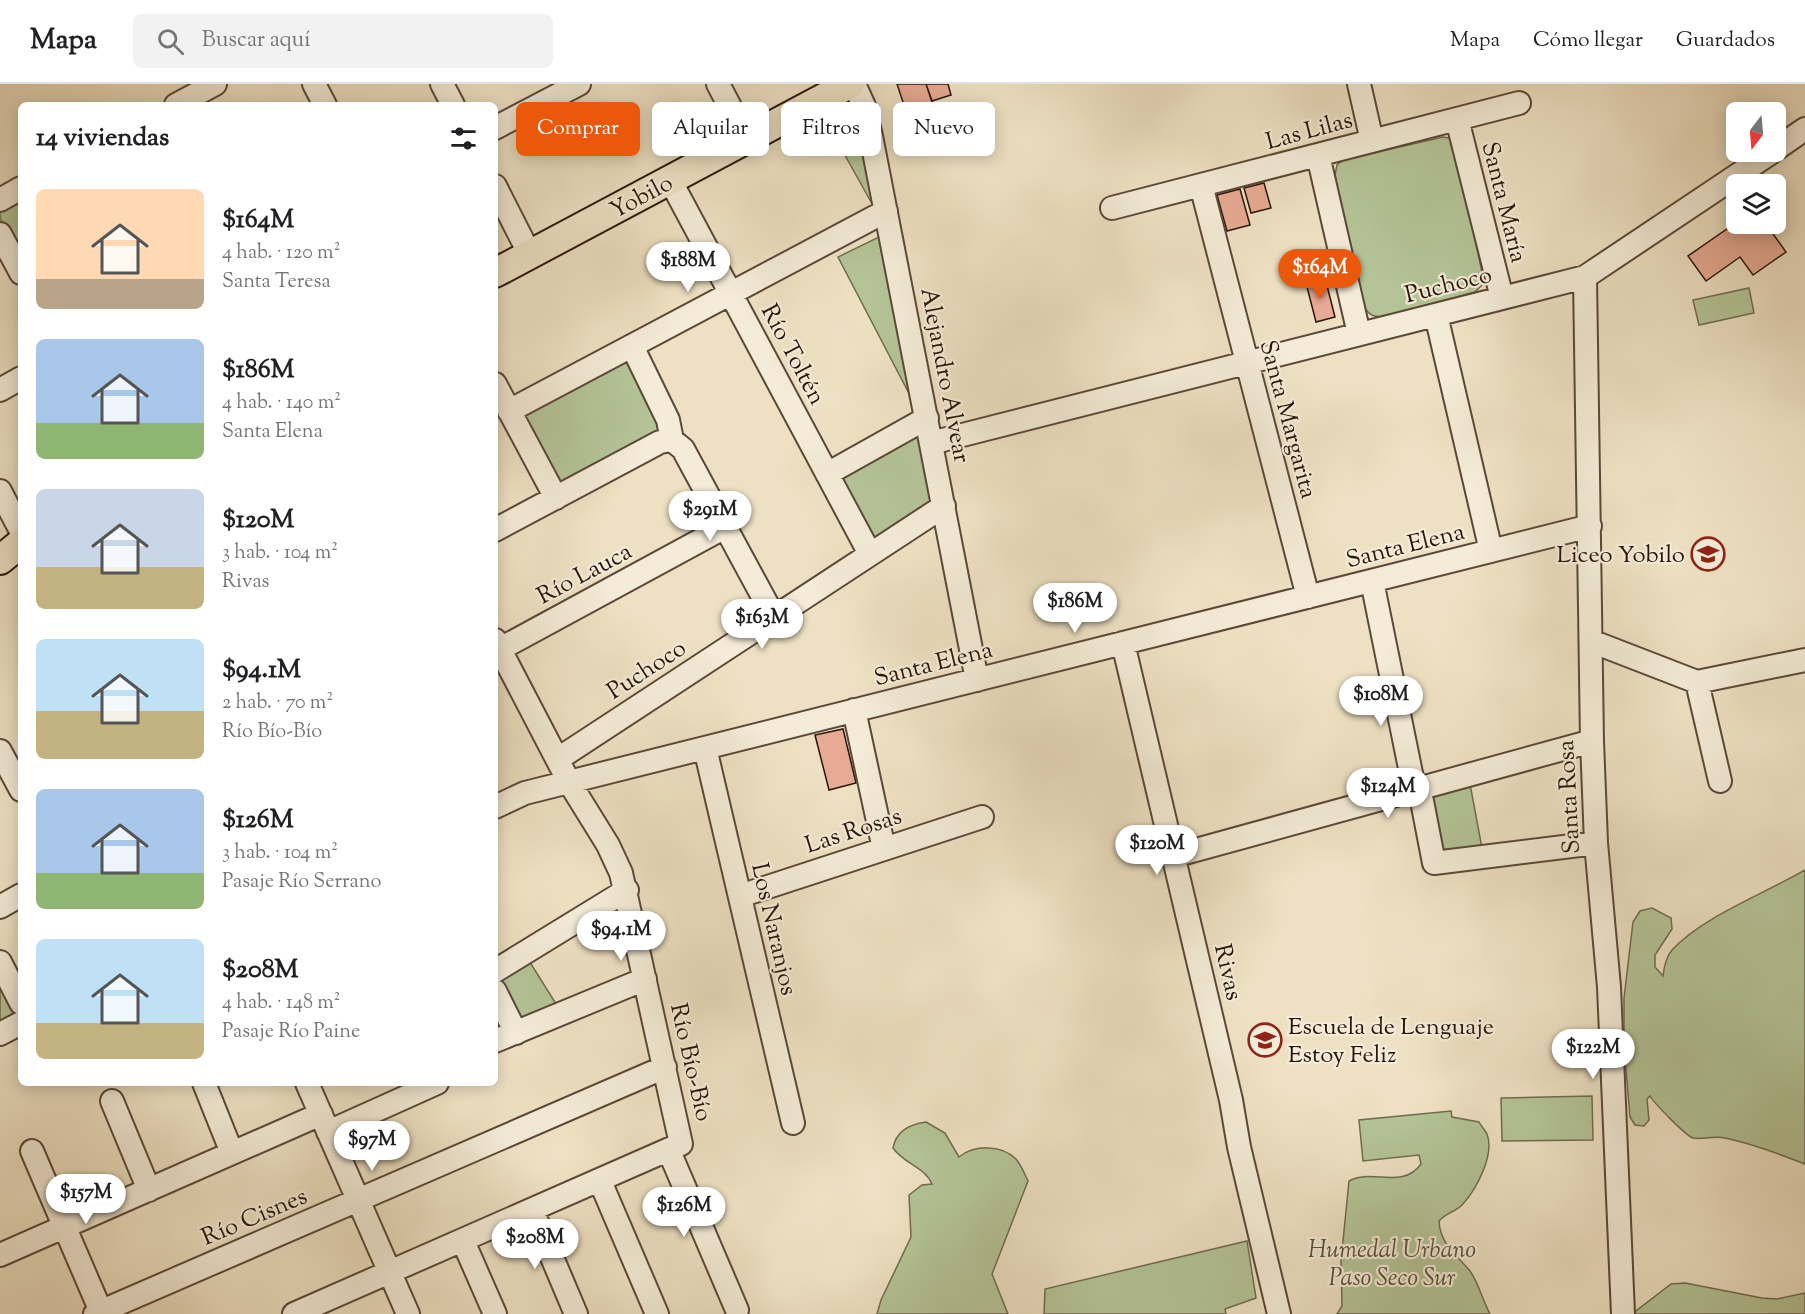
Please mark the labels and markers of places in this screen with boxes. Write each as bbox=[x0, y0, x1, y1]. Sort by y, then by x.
pin: $188M bbox=[646, 242, 730, 293]
pin: $164M bbox=[1278, 249, 1362, 300]
pin: $291M bbox=[668, 491, 752, 542]
school or university icon: Liceo Yobilo bbox=[1690, 536, 1726, 572]
place label: Liceo Yobilo bbox=[1556, 539, 1685, 573]
pin: $186M bbox=[1033, 583, 1117, 634]
pin: $163M bbox=[720, 599, 804, 650]
pin: $108M bbox=[1339, 676, 1423, 727]
pin: $124M bbox=[1346, 768, 1430, 819]
pin: $120M bbox=[1115, 825, 1199, 876]
pin: $94.1M bbox=[572, 911, 670, 962]
place label: Escuela de Lenguaje Estoy Feliz bbox=[1288, 1011, 1494, 1073]
school or university icon: Escuela de Lenguaje Estoy Feliz bbox=[1247, 1022, 1283, 1058]
pin: $122M bbox=[1551, 1029, 1635, 1080]
pin: $97M bbox=[336, 1121, 408, 1172]
pin: $157M bbox=[44, 1174, 128, 1225]
pin: $126M bbox=[642, 1187, 726, 1238]
pin: $208M bbox=[493, 1219, 577, 1270]

